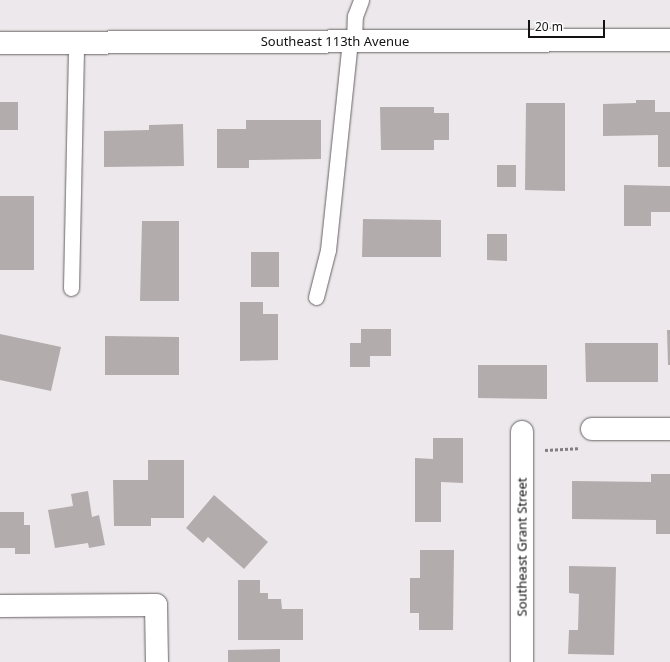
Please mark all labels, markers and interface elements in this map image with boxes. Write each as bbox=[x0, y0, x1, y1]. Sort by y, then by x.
scale bar bbox=[530, 12, 607, 38]
text: 20 m bbox=[535, 18, 563, 35]
street label: Southeast 113th Avenue bbox=[261, 33, 409, 49]
street label: Southeast Grant Street bbox=[514, 478, 530, 616]

